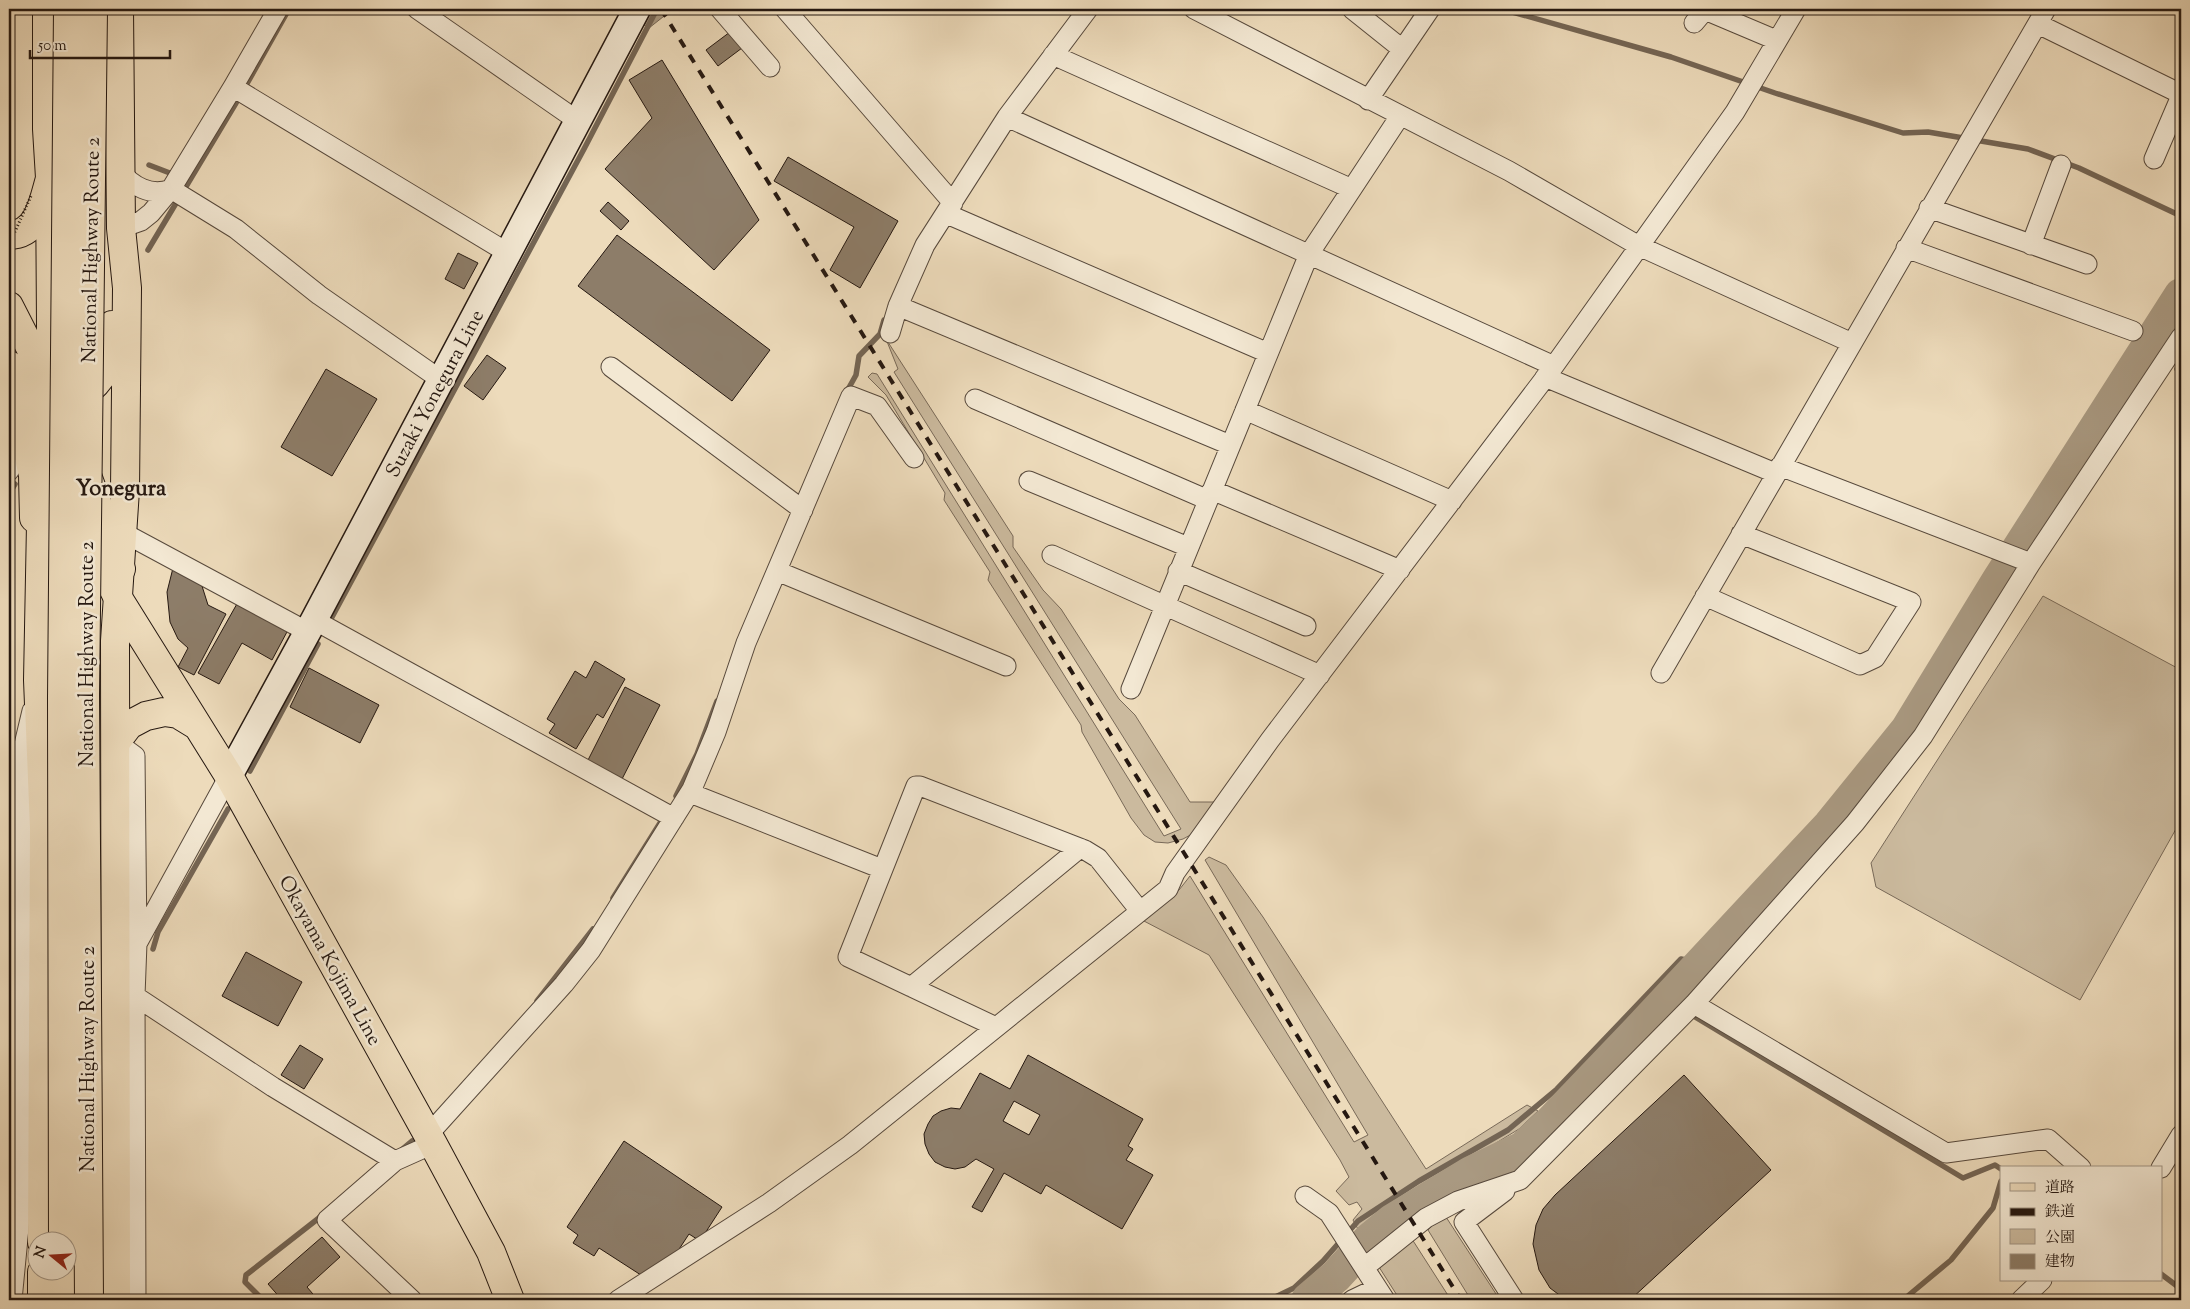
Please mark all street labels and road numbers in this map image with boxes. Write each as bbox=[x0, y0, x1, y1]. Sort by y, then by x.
street label: National Highway Route 2 bbox=[76, 137, 109, 363]
street label: Suzaki Yonegura Line bbox=[380, 305, 493, 483]
street label: National Highway Route 2 bbox=[74, 541, 103, 767]
street label: Okayama Kojima Line bbox=[270, 871, 388, 1052]
street label: National Highway Route 2 bbox=[75, 946, 104, 1172]

